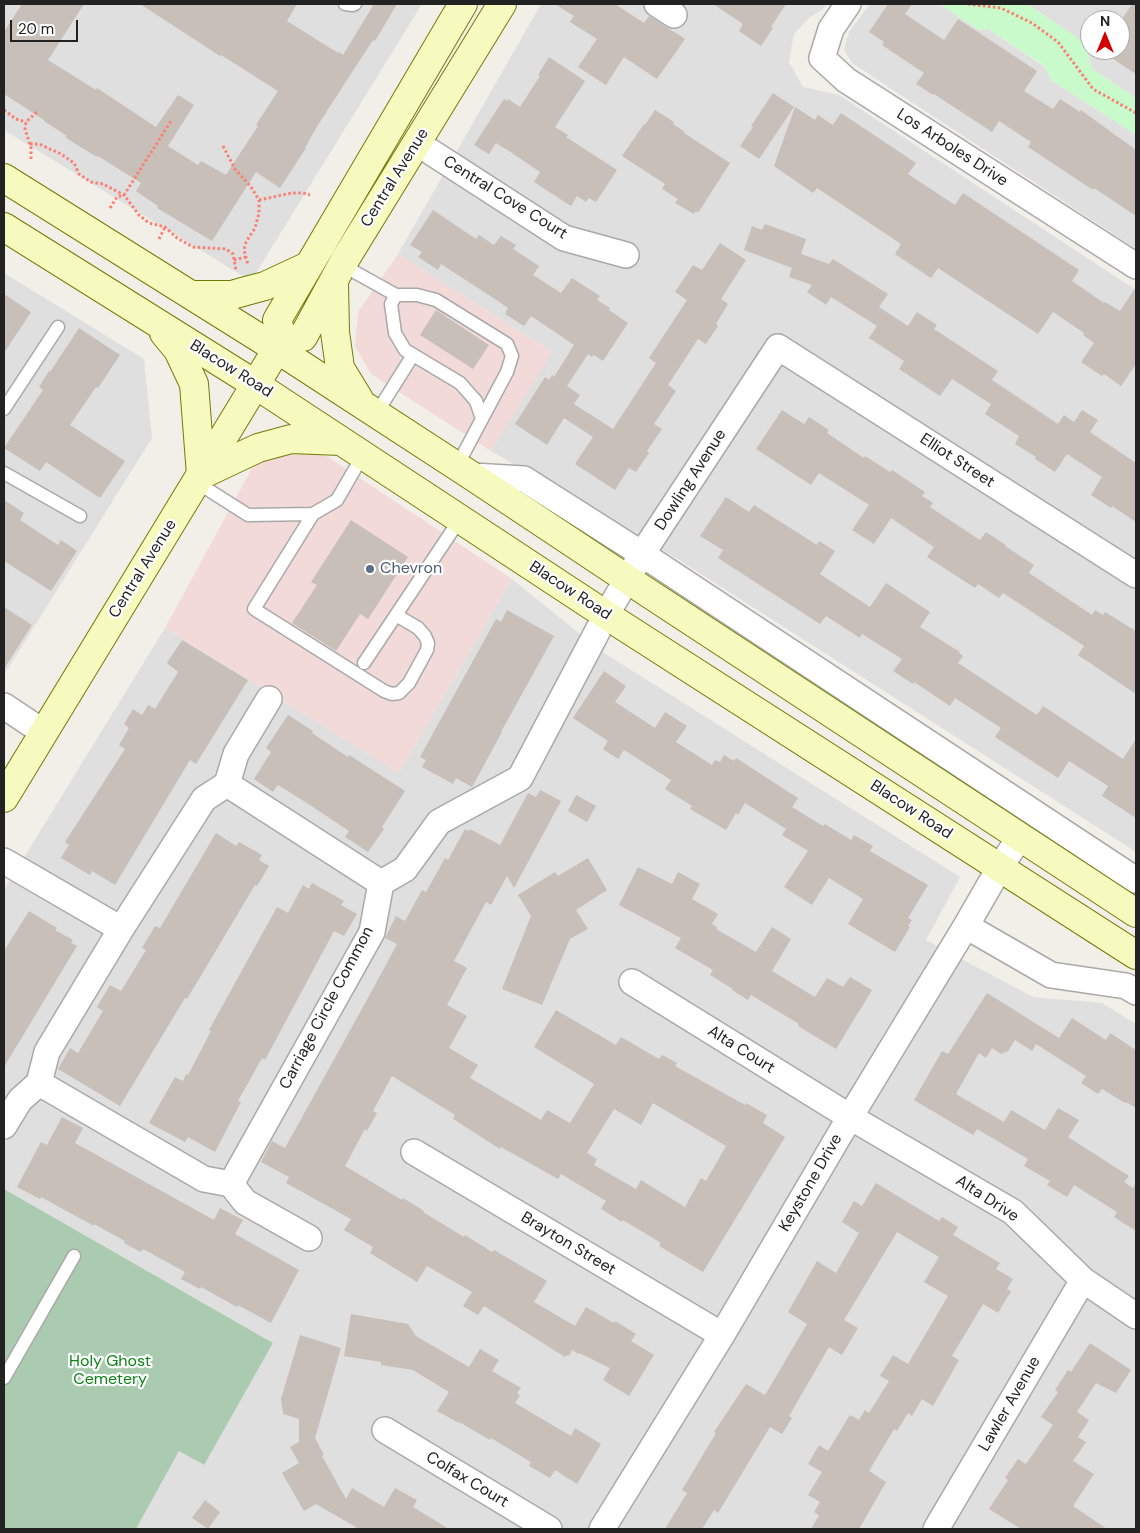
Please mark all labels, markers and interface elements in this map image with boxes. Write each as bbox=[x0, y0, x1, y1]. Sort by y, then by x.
scale bar bbox=[12, 10, 80, 42]
north arrow bbox=[1080, 10, 1130, 60]
text: N bbox=[1100, 12, 1110, 30]
text: 20 m bbox=[18, 19, 54, 39]
street label: Los Arboles Drive bbox=[893, 105, 1011, 191]
street label: Central Avenue bbox=[357, 125, 433, 231]
street label: Central Cove Court bbox=[439, 152, 571, 244]
street label: Blacow Road bbox=[186, 336, 276, 402]
street label: Dowling Avenue bbox=[651, 426, 731, 534]
street label: Elliot Street bbox=[916, 430, 998, 492]
street label: Central Avenue bbox=[105, 516, 181, 622]
street label: Blacow Road bbox=[525, 557, 615, 625]
place label: Chevron bbox=[380, 559, 442, 579]
marker: Chevron bbox=[364, 563, 376, 575]
street label: Blacow Road bbox=[866, 776, 956, 844]
street label: Carriage Circle Common bbox=[276, 923, 378, 1093]
street label: Alta Court bbox=[704, 1022, 778, 1078]
street label: Keystone Drive bbox=[775, 1131, 847, 1235]
street label: Alta Drive bbox=[952, 1172, 1022, 1226]
street label: Brayton Street bbox=[517, 1208, 619, 1280]
park label: Holy Ghost Cemetery bbox=[69, 1352, 151, 1390]
street label: Lawler Avenue bbox=[975, 1353, 1045, 1455]
street label: Colfax Court bbox=[422, 1448, 512, 1512]

